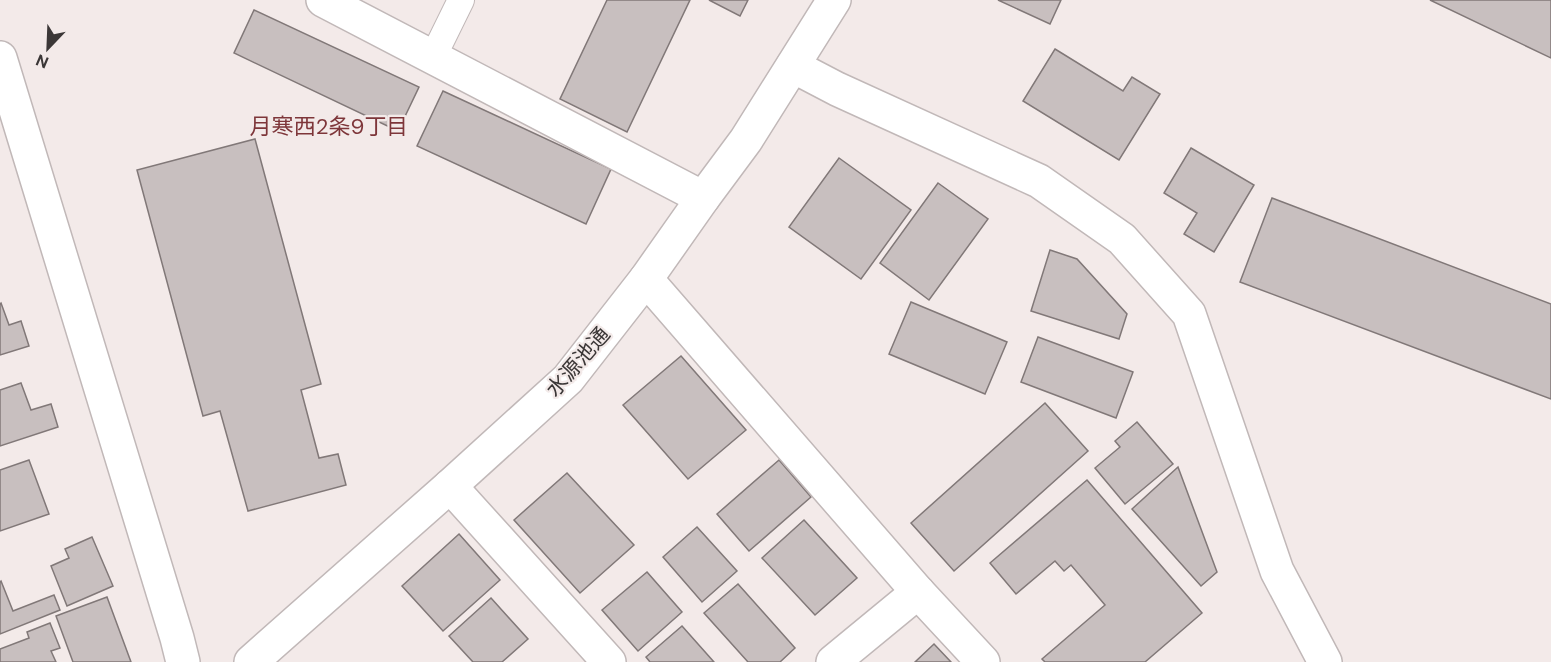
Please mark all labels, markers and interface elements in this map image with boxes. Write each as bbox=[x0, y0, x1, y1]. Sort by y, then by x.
north arrow bbox=[18, 18, 78, 78]
text: N bbox=[33, 49, 52, 73]
district label: 月寒西2条9丁目 bbox=[250, 112, 408, 141]
street label: 水源池通 bbox=[540, 321, 616, 403]

